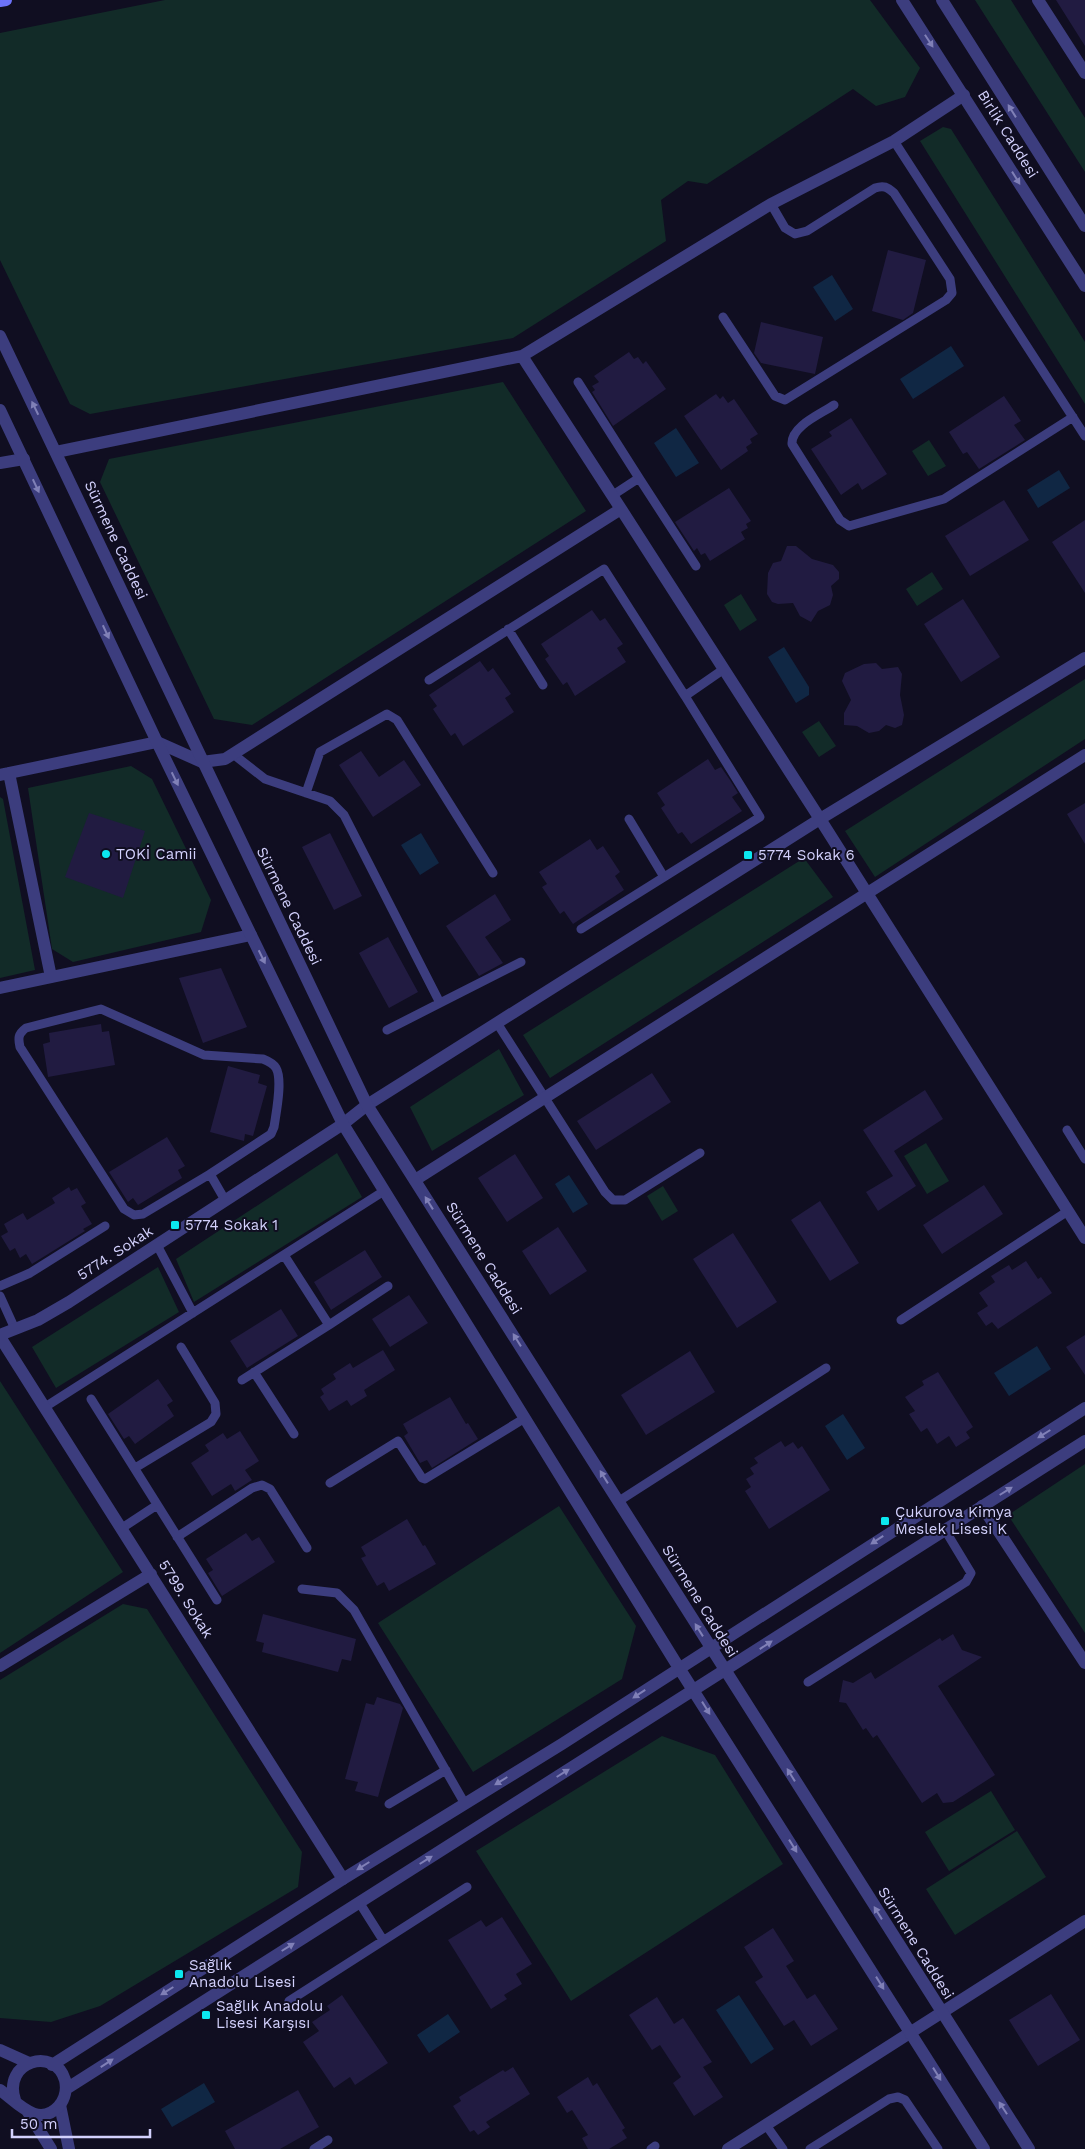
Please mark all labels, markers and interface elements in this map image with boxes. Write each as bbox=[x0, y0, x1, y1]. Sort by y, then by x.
one-way arrow bbox=[924, 34, 933, 47]
street label: Birlik Caddesi bbox=[974, 87, 1042, 181]
one-way arrow bbox=[1007, 104, 1017, 117]
one-way arrow bbox=[1012, 171, 1021, 184]
one-way arrow bbox=[31, 401, 39, 415]
one-way arrow bbox=[32, 478, 41, 493]
street label: Sürmene Caddesi bbox=[81, 478, 151, 602]
one-way arrow bbox=[101, 625, 110, 640]
one-way arrow bbox=[172, 772, 180, 786]
street label: Sürmene Caddesi bbox=[253, 844, 325, 968]
place label: TOKİ Camii bbox=[116, 845, 196, 863]
place label: 5774 Sokak 6 bbox=[758, 846, 855, 864]
marker: TOKİ Camii bbox=[100, 848, 112, 860]
marker: 5774 Sokak 6 bbox=[742, 849, 754, 861]
one-way arrow bbox=[258, 950, 266, 964]
one-way arrow bbox=[425, 1196, 434, 1209]
street label: Sürmene Caddesi bbox=[442, 1199, 526, 1317]
place label: 5774 Sokak 1 bbox=[185, 1216, 278, 1234]
marker: 5774 Sokak 1 bbox=[169, 1219, 181, 1231]
street label: 5774. Sokak bbox=[74, 1222, 157, 1284]
one-way arrow bbox=[512, 1333, 521, 1347]
one-way arrow bbox=[1037, 1429, 1050, 1439]
one-way arrow bbox=[599, 1471, 608, 1484]
one-way arrow bbox=[999, 1486, 1013, 1496]
place label: Çukurova Kimya Meslek Lisesi K bbox=[895, 1503, 1013, 1538]
marker: Çukurova Kimya Meslek Lisesi K bbox=[879, 1515, 891, 1527]
one-way arrow bbox=[870, 1535, 884, 1545]
street label: Sürmene Caddesi bbox=[658, 1542, 742, 1660]
street label: 5799. Sokak bbox=[155, 1557, 217, 1642]
one-way arrow bbox=[695, 1623, 704, 1636]
one-way arrow bbox=[759, 1640, 773, 1650]
one-way arrow bbox=[632, 1689, 645, 1699]
one-way arrow bbox=[701, 1702, 711, 1715]
one-way arrow bbox=[557, 1769, 570, 1778]
one-way arrow bbox=[786, 1769, 796, 1782]
one-way arrow bbox=[495, 1777, 508, 1786]
one-way arrow bbox=[788, 1839, 797, 1852]
one-way arrow bbox=[419, 1855, 432, 1864]
one-way arrow bbox=[356, 1862, 370, 1871]
street label: Sürmene Caddesi bbox=[874, 1884, 958, 2002]
one-way arrow bbox=[873, 1906, 883, 1919]
one-way arrow bbox=[282, 1942, 295, 1951]
place label: Sağlık Anadolu Lisesi bbox=[189, 1956, 295, 1991]
marker: Sağlık Anadolu Lisesi bbox=[173, 1968, 185, 1980]
one-way arrow bbox=[875, 1976, 884, 1990]
one-way arrow bbox=[160, 1987, 174, 1996]
place label: Sağlık Anadolu Lisesi Karşısı bbox=[216, 1997, 323, 2032]
marker: Sağlık Anadolu Lisesi Karşısı bbox=[200, 2009, 212, 2021]
one-way arrow bbox=[101, 2058, 114, 2067]
one-way arrow bbox=[932, 2067, 942, 2080]
one-way arrow bbox=[998, 2101, 1007, 2115]
scale bar bbox=[12, 2106, 150, 2138]
text: 50 m bbox=[20, 2115, 57, 2133]

